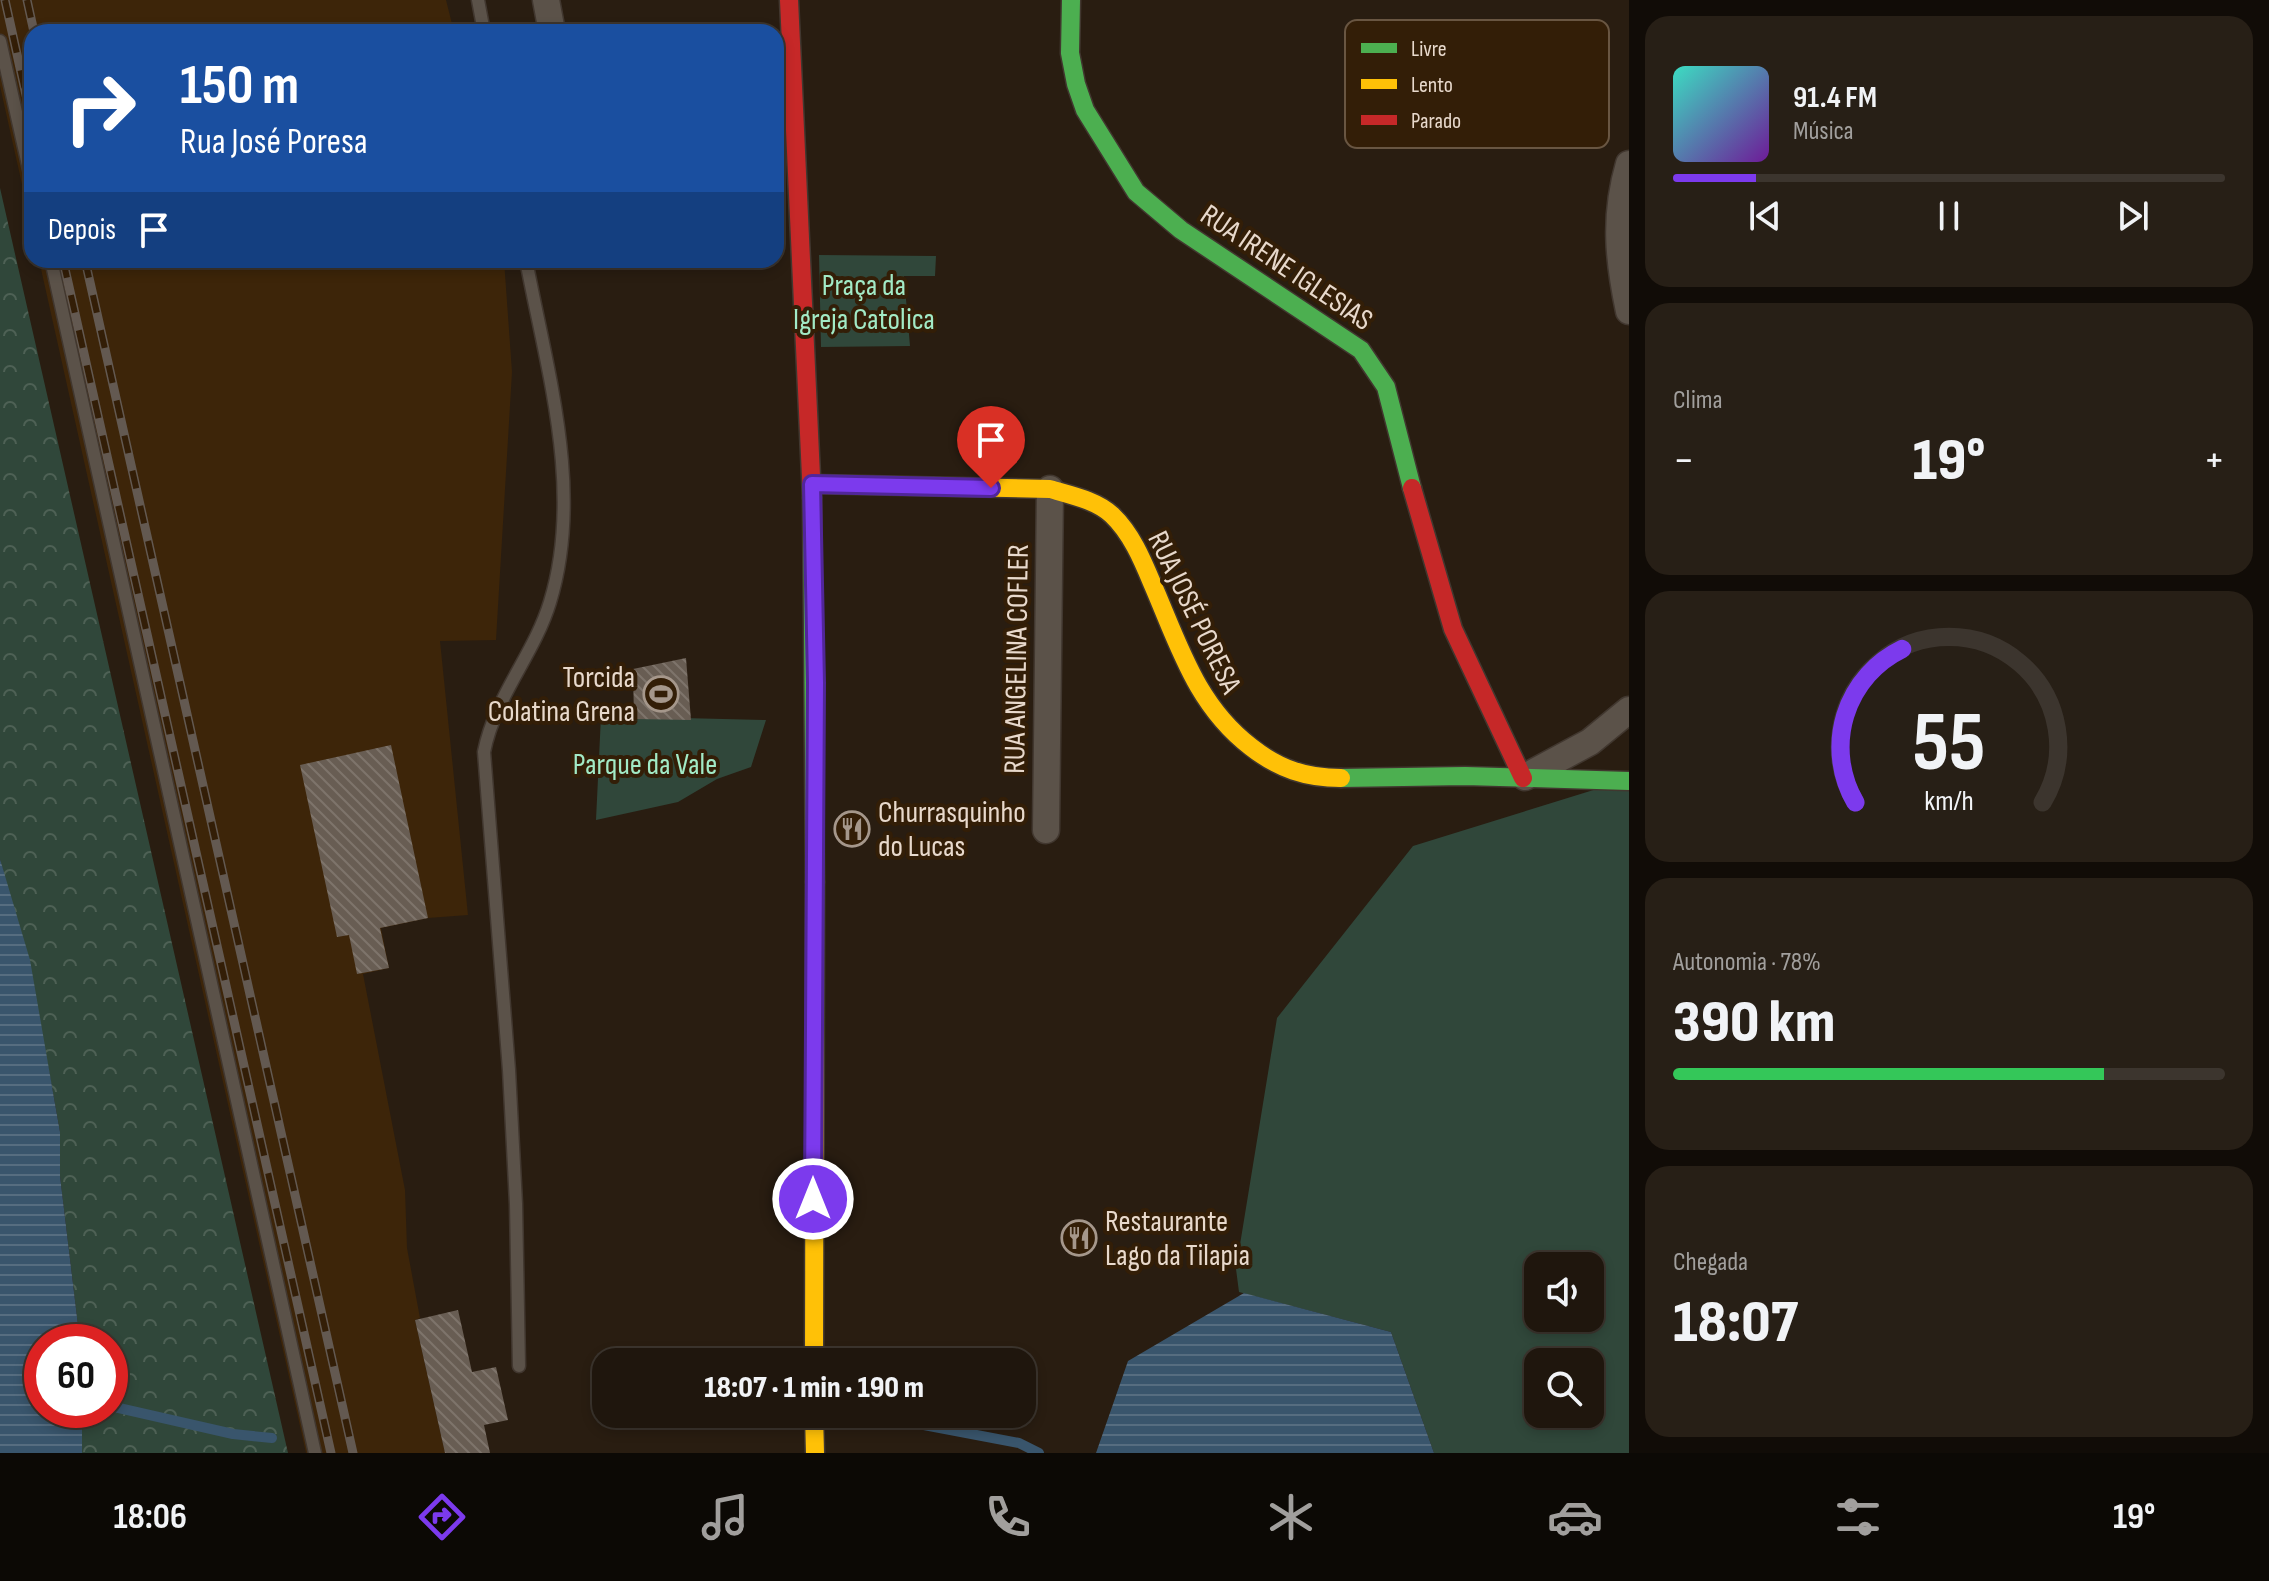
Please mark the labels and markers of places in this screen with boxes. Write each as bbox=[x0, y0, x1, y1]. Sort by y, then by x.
pin bbox=[957, 406, 1025, 488]
place label: Torcida Colatina Grena bbox=[488, 660, 635, 730]
sports icon: Torcida Colatina Grena bbox=[642, 675, 680, 713]
place label: Churrasquinho do Lucas bbox=[878, 795, 1026, 865]
restaurant icon: Churrasquinho do Lucas bbox=[833, 810, 871, 848]
place label: Restaurante Lago da Tilapia bbox=[1105, 1204, 1250, 1274]
restaurant icon: Restaurante Lago da Tilapia bbox=[1060, 1219, 1098, 1257]

